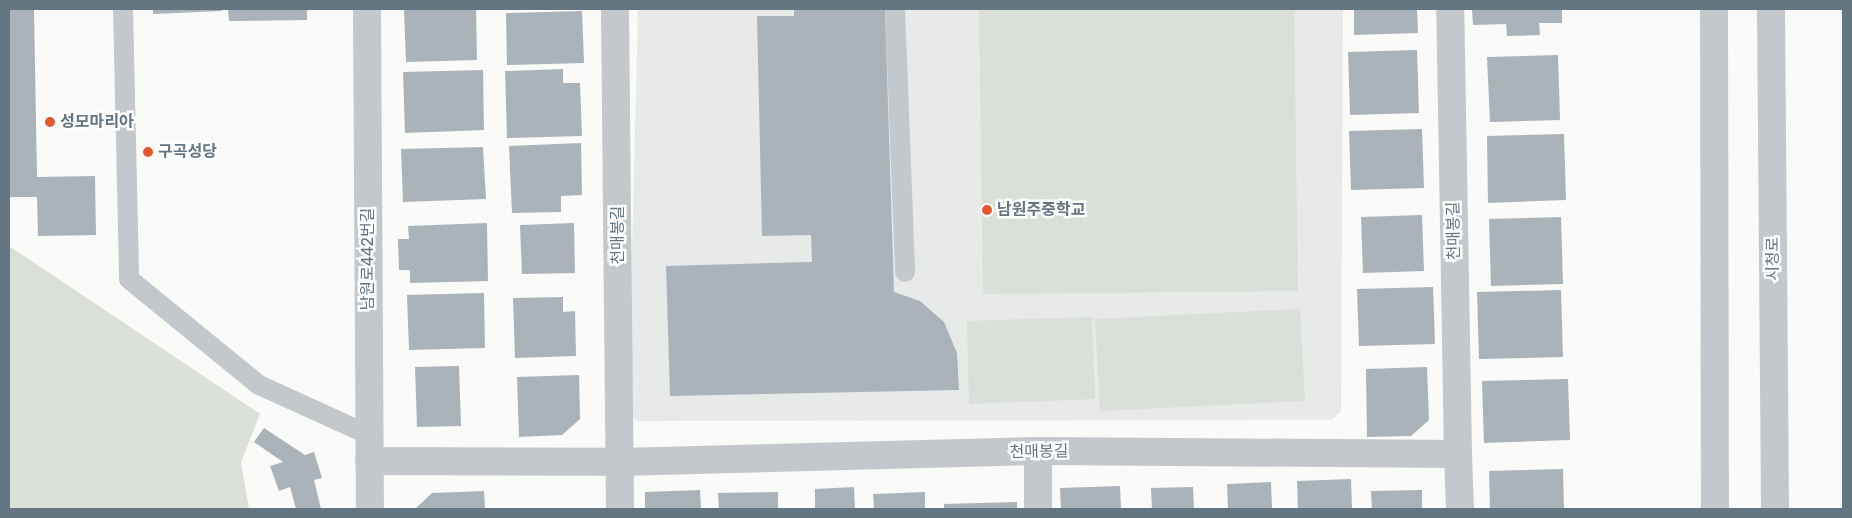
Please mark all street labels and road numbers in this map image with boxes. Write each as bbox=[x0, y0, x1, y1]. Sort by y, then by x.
street label: 천매봉길 bbox=[1444, 201, 1464, 261]
street label: 천매봉길 bbox=[608, 206, 628, 264]
street label: 남원로442번길 bbox=[358, 208, 378, 310]
street label: 시청로 bbox=[1763, 237, 1783, 281]
street label: 천매봉길 bbox=[1009, 442, 1069, 462]

